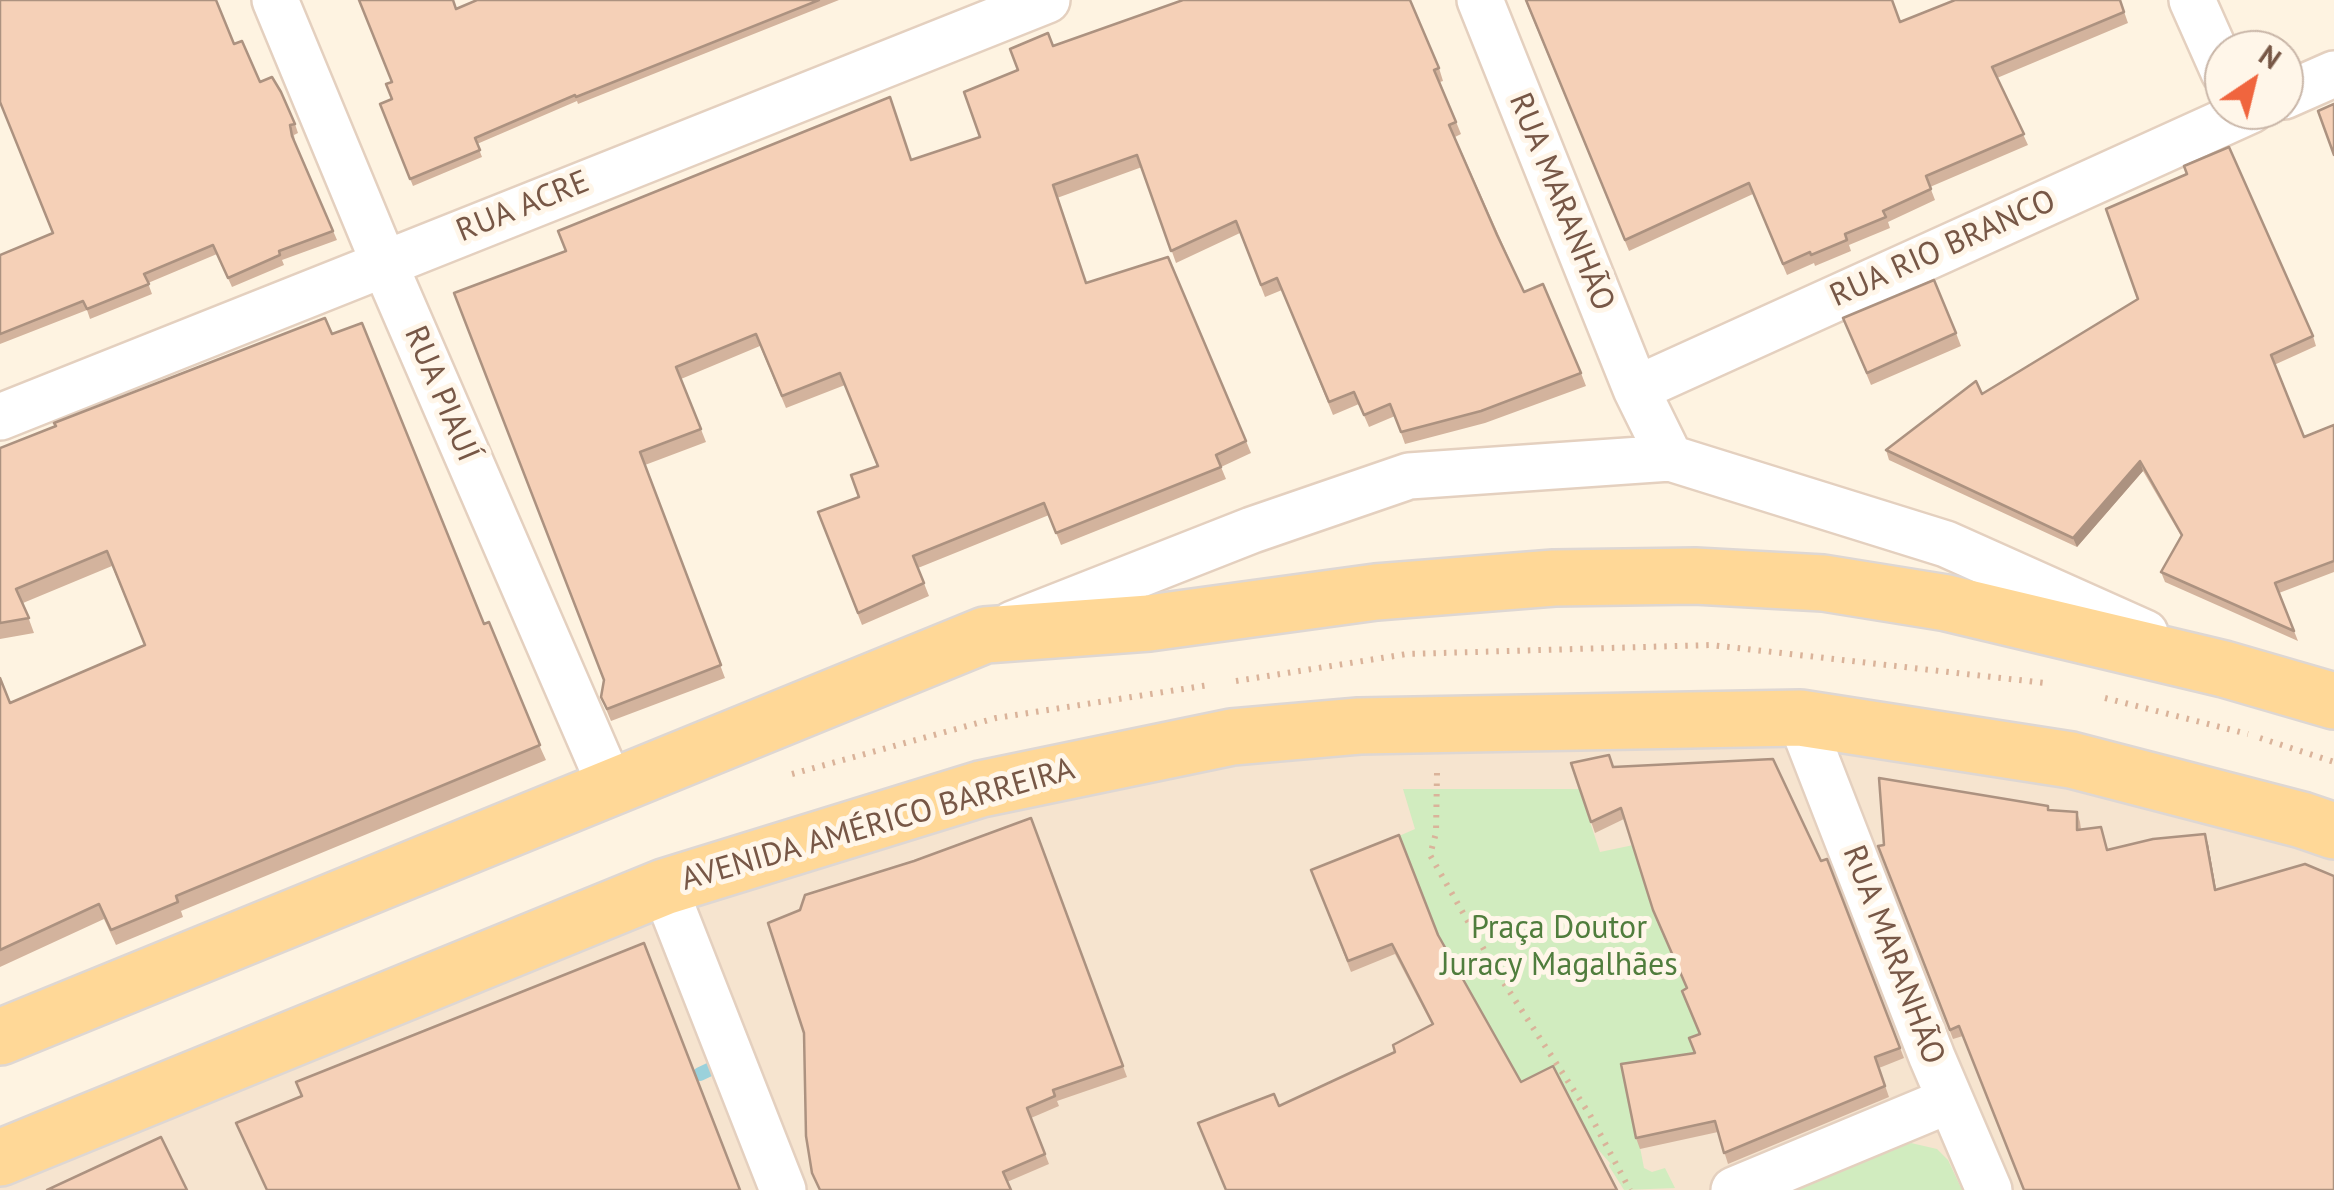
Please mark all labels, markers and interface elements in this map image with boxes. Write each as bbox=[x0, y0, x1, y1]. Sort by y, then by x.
north arrow bbox=[2204, 30, 2304, 130]
text: N bbox=[2252, 36, 2288, 77]
street label: RUA MARANHÃO bbox=[1500, 88, 1622, 316]
street label: RUA ACRE bbox=[451, 163, 595, 251]
street label: RUA RIO BRANCO bbox=[1824, 182, 2062, 316]
street label: RUA PIAUÍ bbox=[395, 321, 487, 467]
street label: AVENIDA AMÉRICO BARREIRA bbox=[677, 750, 1079, 900]
street label: RUA MARANHÃO bbox=[1834, 840, 1952, 1070]
park label: Praça Doutor Juracy Magalhães bbox=[1440, 910, 1678, 985]

